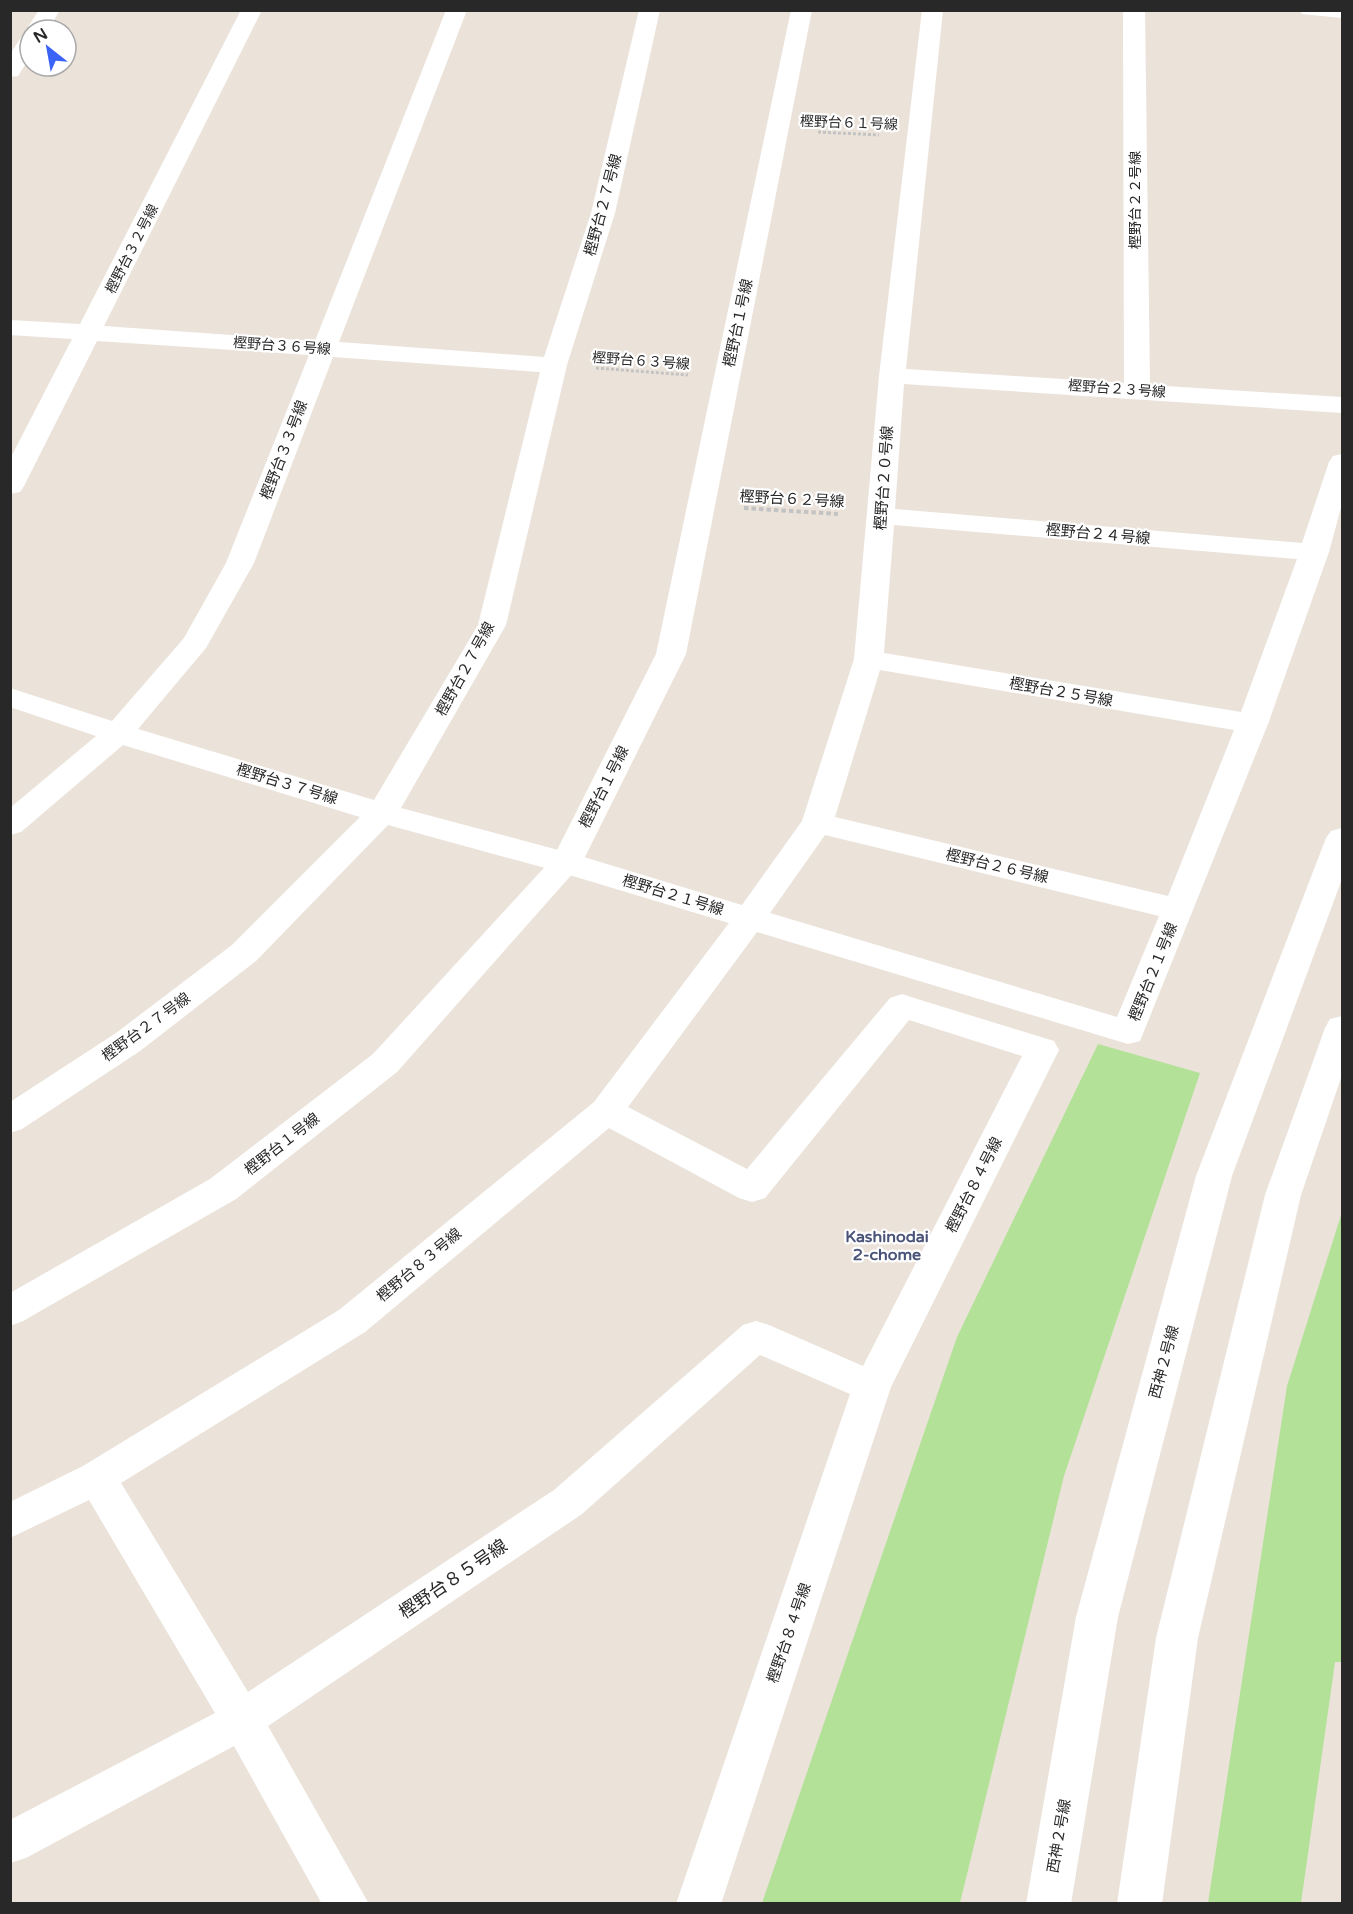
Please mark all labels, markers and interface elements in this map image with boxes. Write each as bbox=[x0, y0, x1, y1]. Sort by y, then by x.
north arrow bbox=[18, 18, 78, 78]
text: N bbox=[30, 24, 51, 48]
street label: 樫野台６１号線 bbox=[800, 113, 898, 133]
street label: 樫野台２２号線 bbox=[1127, 151, 1144, 249]
street label: 樫野台２７号線 bbox=[581, 152, 625, 258]
street label: 樫野台３２号線 bbox=[102, 201, 162, 297]
street label: 樫野台１号線 bbox=[720, 277, 756, 369]
street label: 樫野台３６号線 bbox=[233, 334, 331, 358]
street label: 樫野台６３号線 bbox=[592, 349, 690, 373]
street label: 樫野台２３号線 bbox=[1068, 377, 1166, 401]
street label: 樫野台３３号線 bbox=[257, 398, 311, 502]
street label: 樫野台２０号線 bbox=[871, 425, 897, 531]
street label: 樫野台６２号線 bbox=[739, 487, 845, 511]
street label: 樫野台２４号線 bbox=[1045, 520, 1151, 548]
street label: 樫野台２７号線 bbox=[432, 619, 498, 719]
street label: 樫野台２５号線 bbox=[1008, 674, 1114, 710]
street label: 樫野台１号線 bbox=[576, 743, 632, 831]
street label: 樫野台３７号線 bbox=[234, 760, 340, 808]
street label: 樫野台２６号線 bbox=[944, 845, 1050, 887]
street label: 樫野台２１号線 bbox=[620, 871, 726, 919]
street label: 樫野台２１号線 bbox=[1125, 920, 1181, 1024]
street label: 樫野台２７号線 bbox=[98, 989, 194, 1065]
street label: 樫野台１号線 bbox=[241, 1109, 323, 1179]
street label: 樫野台８４号線 bbox=[942, 1134, 1006, 1236]
street label: 樫野台８３号線 bbox=[373, 1224, 465, 1306]
district label: Kashinodai 2-chome bbox=[845, 1227, 929, 1265]
street label: 西神２号線 bbox=[1146, 1323, 1182, 1401]
street label: 樫野台８５号線 bbox=[395, 1535, 511, 1623]
street label: 樫野台８４号線 bbox=[763, 1580, 815, 1686]
street label: 西神２号線 bbox=[1044, 1797, 1074, 1875]

